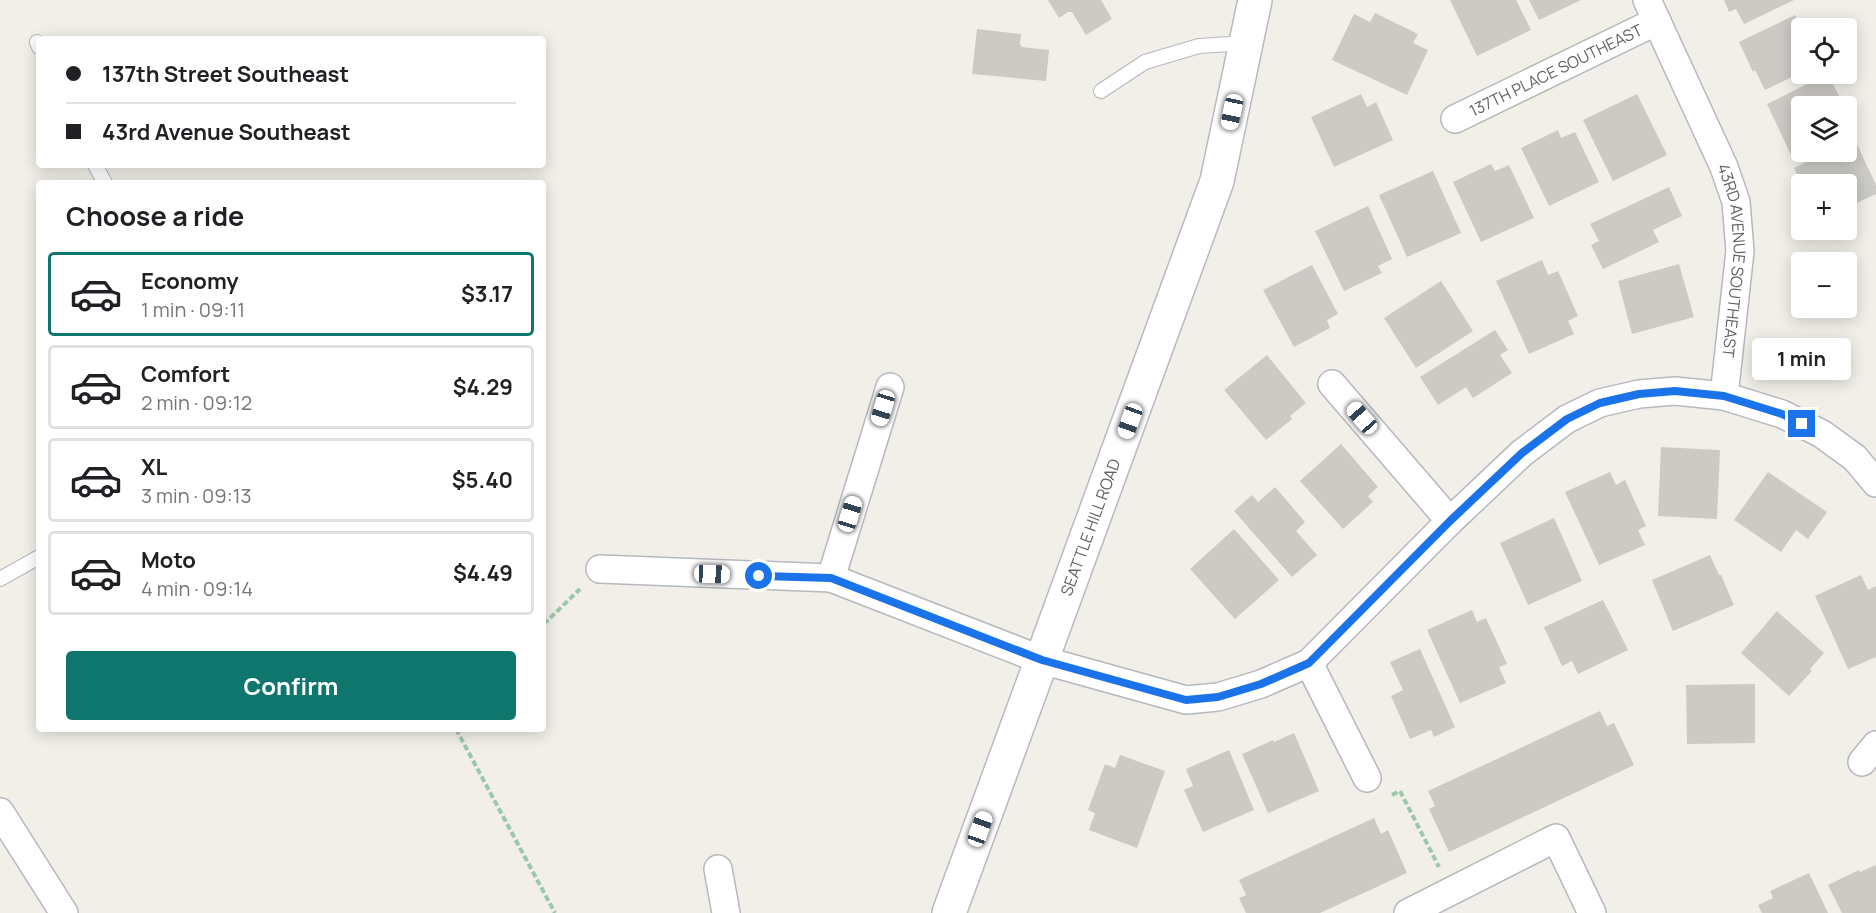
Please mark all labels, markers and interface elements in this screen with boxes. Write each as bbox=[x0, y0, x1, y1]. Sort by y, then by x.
map controls bbox=[1791, 18, 1857, 318]
button: locate bbox=[1791, 18, 1857, 84]
street label: 137TH PLACE SOUTHEAST bbox=[1466, 19, 1646, 121]
text: 137th Street Southeast bbox=[102, 59, 349, 89]
car bbox=[1219, 93, 1245, 131]
button: layers bbox=[1791, 96, 1857, 162]
text: 43rd Avenue Southeast bbox=[102, 117, 351, 147]
street label: 43RD AVENUE SOUTHEAST bbox=[1713, 161, 1751, 359]
button: + bbox=[1791, 174, 1857, 240]
text: Choose a ride bbox=[66, 197, 244, 234]
button: − bbox=[1791, 252, 1857, 318]
text: Economy bbox=[141, 266, 239, 296]
icon: car bbox=[69, 267, 123, 321]
text: $3.17 bbox=[461, 279, 513, 309]
text: 1 min · 09:11 bbox=[141, 296, 245, 323]
callout: 1 min bbox=[1752, 337, 1852, 379]
text: 1 min bbox=[1777, 345, 1826, 372]
text: Comfort bbox=[141, 359, 230, 389]
icon: car bbox=[69, 360, 123, 414]
text: $4.29 bbox=[453, 372, 513, 402]
car bbox=[869, 388, 897, 428]
text: 2 min · 09:12 bbox=[141, 389, 252, 416]
car bbox=[1343, 399, 1381, 437]
car bbox=[1115, 401, 1145, 441]
route end bbox=[1788, 410, 1815, 437]
text: XL bbox=[141, 452, 167, 482]
icon: car bbox=[69, 453, 123, 507]
street label: SEATTLE HILL ROAD bbox=[1055, 455, 1126, 599]
text: $5.40 bbox=[452, 465, 513, 495]
text: 3 min · 09:13 bbox=[141, 482, 252, 509]
car bbox=[836, 494, 864, 534]
text: Moto bbox=[141, 545, 196, 575]
icon: car bbox=[69, 546, 123, 600]
text: $4.49 bbox=[453, 558, 513, 588]
route start bbox=[745, 562, 772, 589]
car bbox=[694, 564, 730, 584]
text: 4 min · 09:14 bbox=[141, 575, 253, 602]
button: Confirm bbox=[66, 651, 516, 720]
car bbox=[965, 809, 995, 849]

